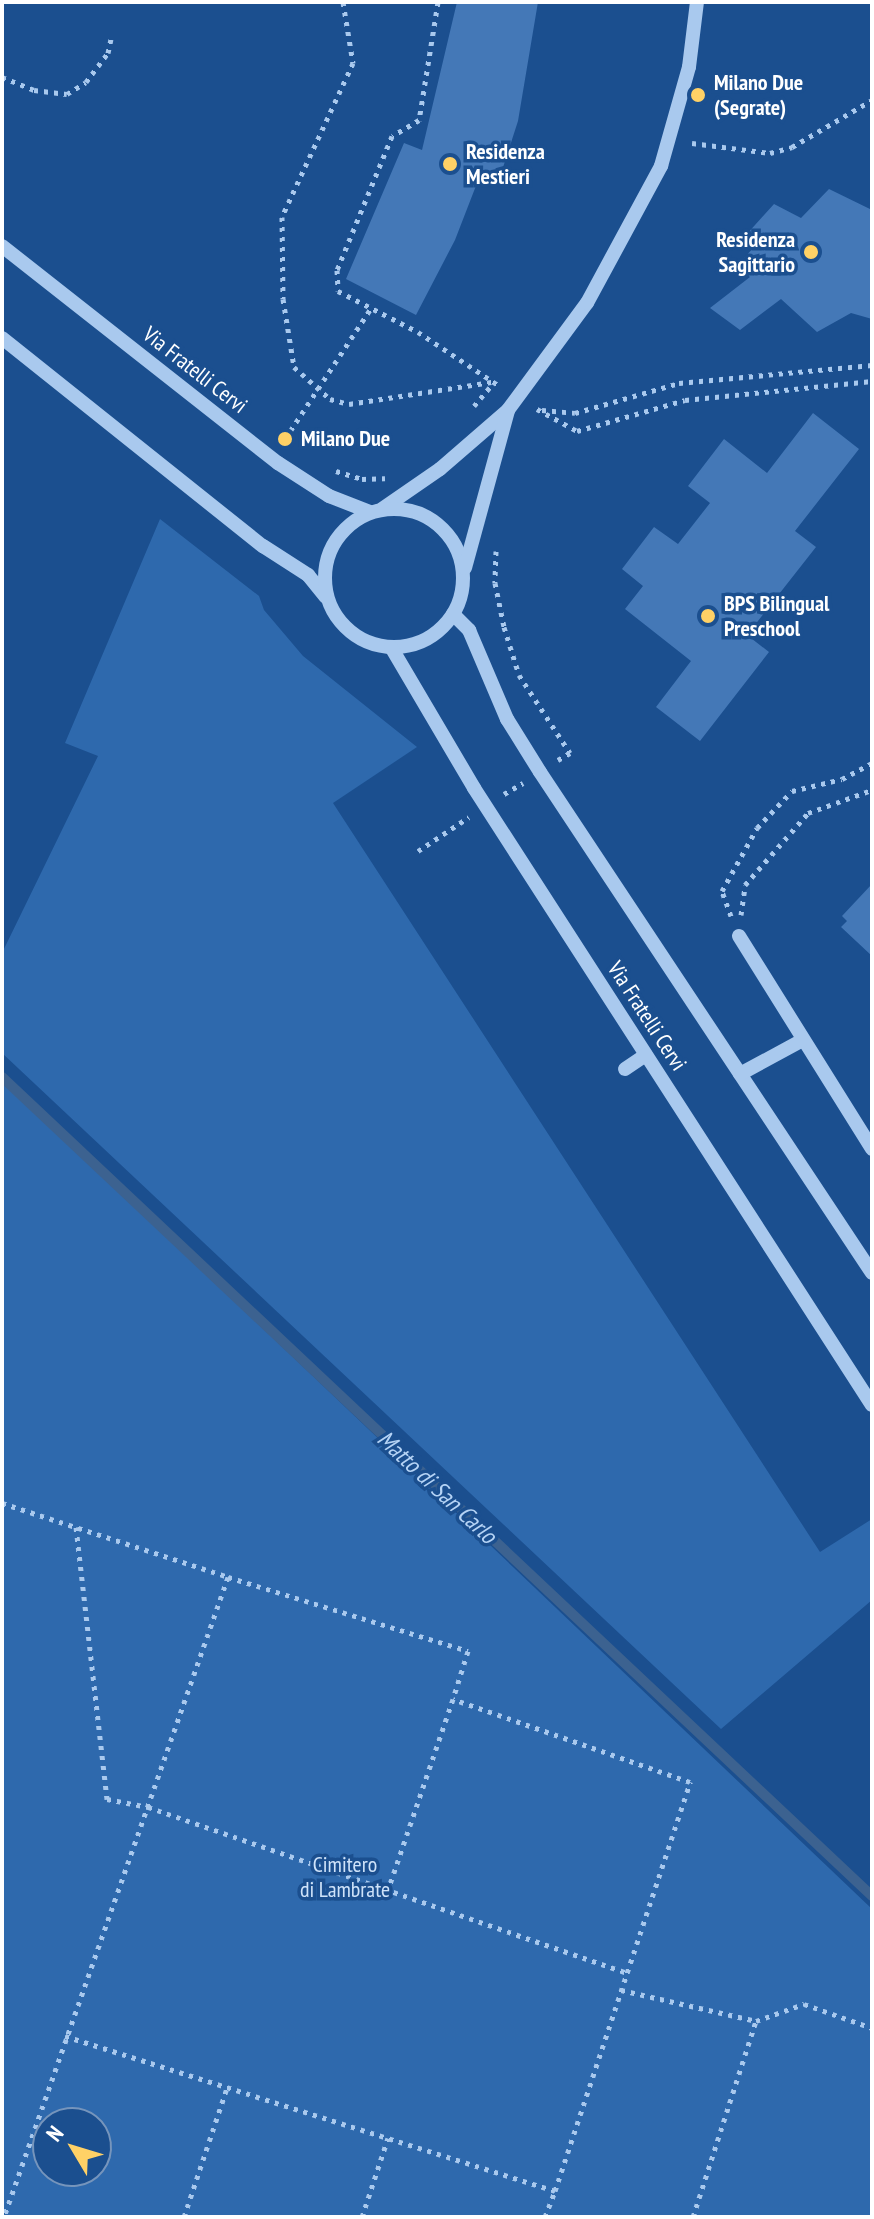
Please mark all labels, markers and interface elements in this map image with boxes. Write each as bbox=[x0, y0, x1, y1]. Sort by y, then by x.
place label: Milano Due (Segrate) bbox=[714, 69, 803, 120]
marker: Milano Due (Segrate) bbox=[689, 86, 707, 104]
place label: Residenza Mestieri bbox=[466, 138, 545, 190]
marker: Residenza Mestieri bbox=[441, 155, 459, 173]
place label: Residenza Sagittario bbox=[716, 226, 795, 278]
marker: Residenza Sagittario bbox=[802, 243, 820, 261]
street label: Via Fratelli Cervi bbox=[138, 321, 252, 419]
place label: Milano Due bbox=[301, 426, 390, 452]
marker: Milano Due bbox=[276, 430, 294, 448]
place label: BPS Bilingual Preschool bbox=[724, 590, 829, 642]
marker: BPS Bilingual Preschool bbox=[699, 607, 717, 625]
street label: Via Fratelli Cervi bbox=[602, 956, 692, 1076]
water label: Matto di San Carlo bbox=[371, 1425, 503, 1549]
park label: Cimitero di Lambrate bbox=[300, 1851, 390, 1902]
north arrow bbox=[32, 2107, 112, 2187]
text: N bbox=[40, 2120, 69, 2147]

